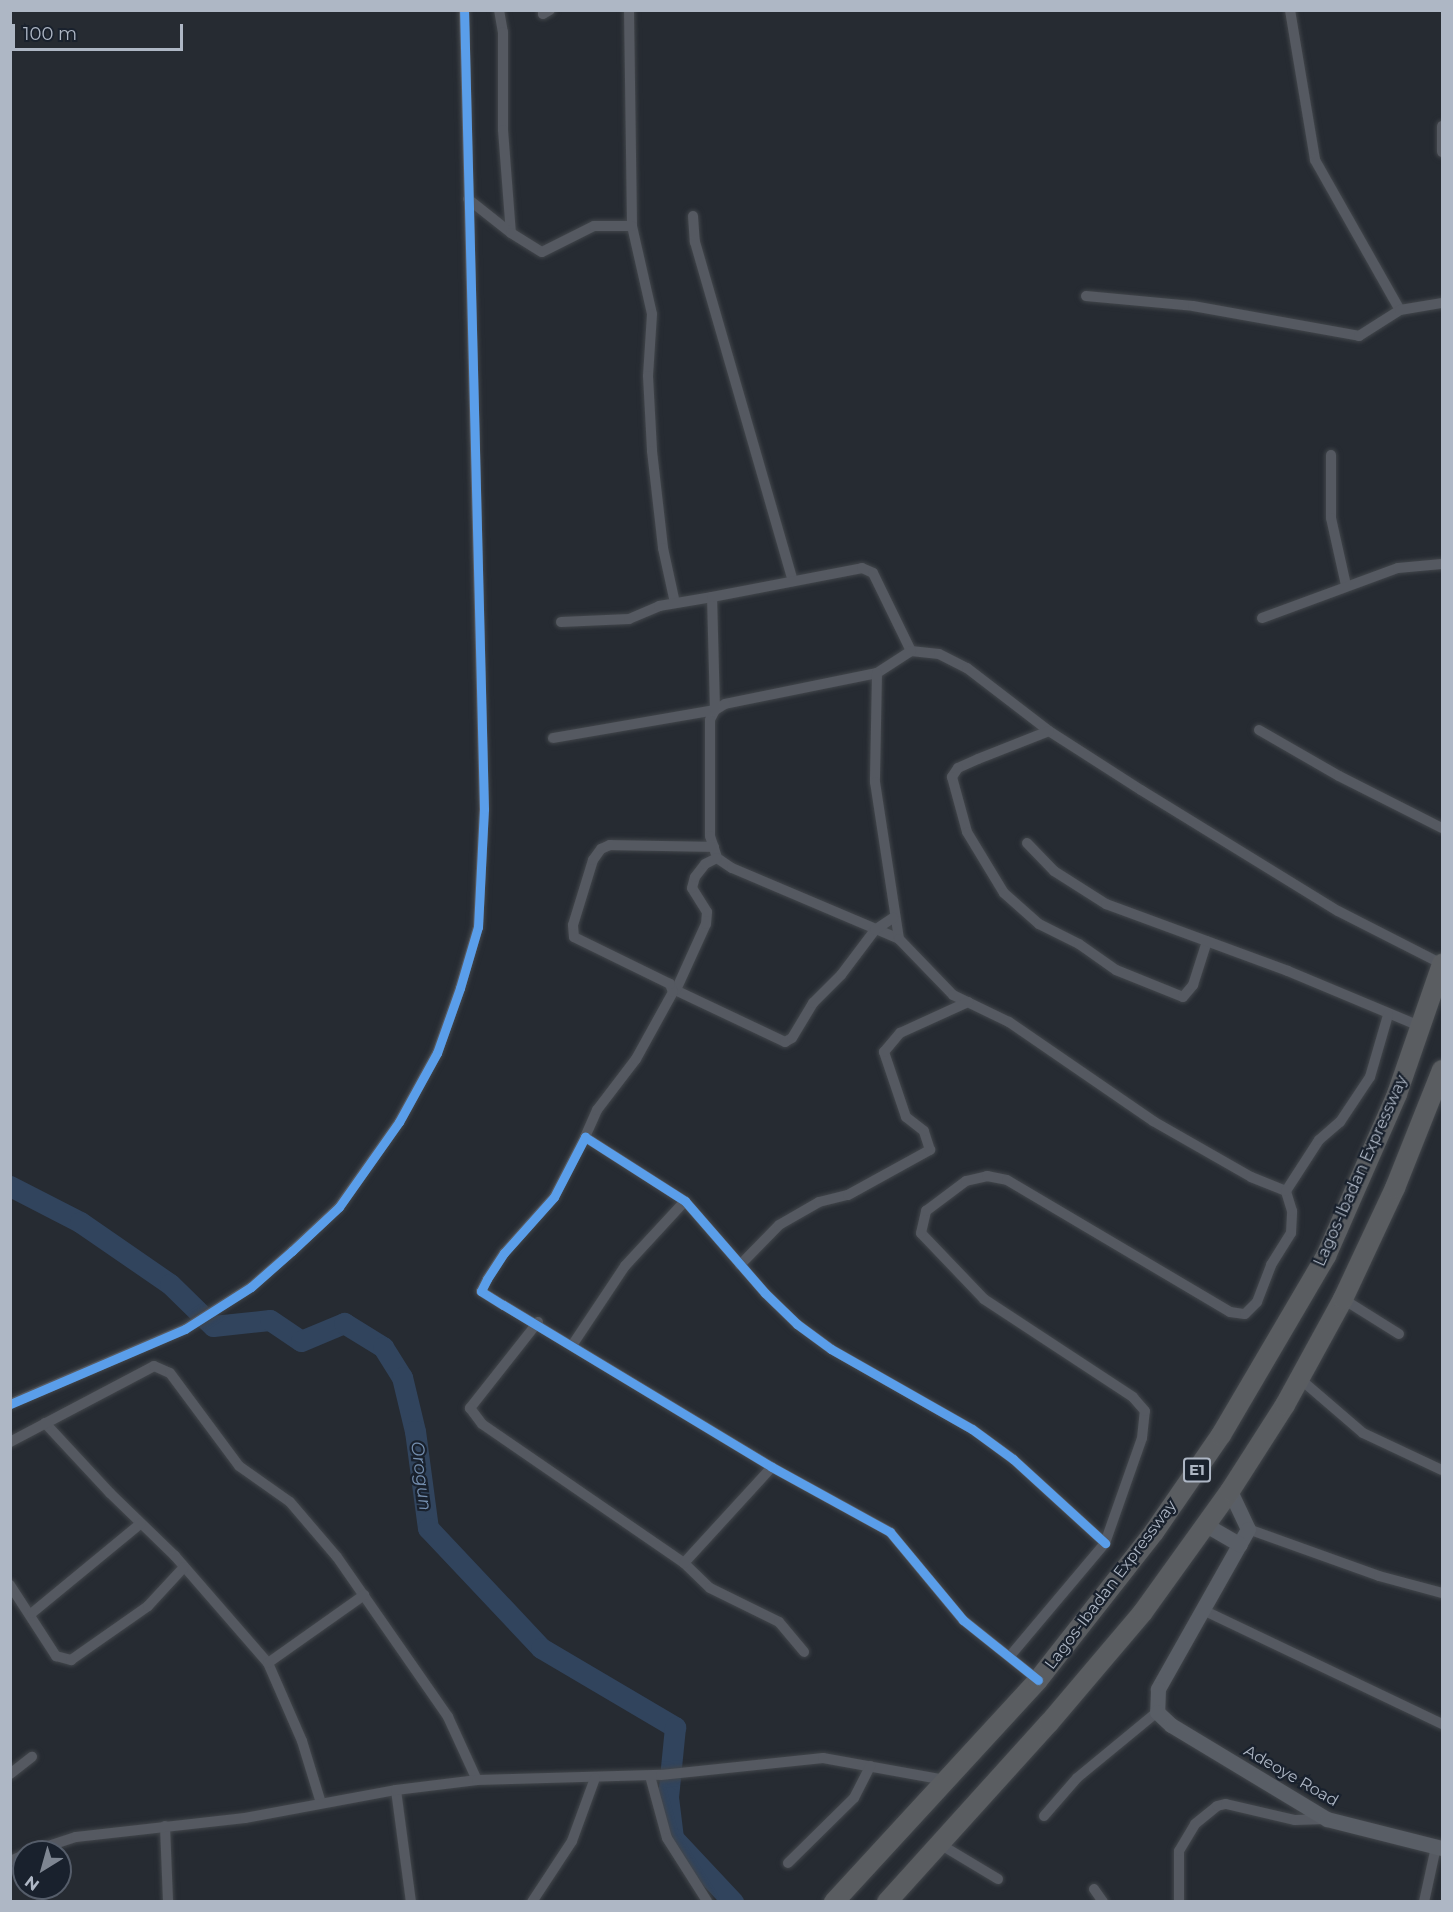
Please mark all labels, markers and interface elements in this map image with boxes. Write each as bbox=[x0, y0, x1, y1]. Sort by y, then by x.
scale bar bbox=[15, 12, 186, 50]
text: 100 m bbox=[23, 23, 77, 45]
street label: Lagos-Ibadan Expressway bbox=[1310, 1073, 1412, 1269]
water label: Orogun bbox=[406, 1440, 436, 1512]
road number: E1 bbox=[1182, 1458, 1212, 1482]
street label: Lagos-Ibadan Expressway bbox=[1041, 1497, 1181, 1673]
street label: Adeoye Road bbox=[1240, 1741, 1342, 1811]
north arrow bbox=[12, 1840, 72, 1900]
text: N bbox=[21, 1872, 43, 1895]

